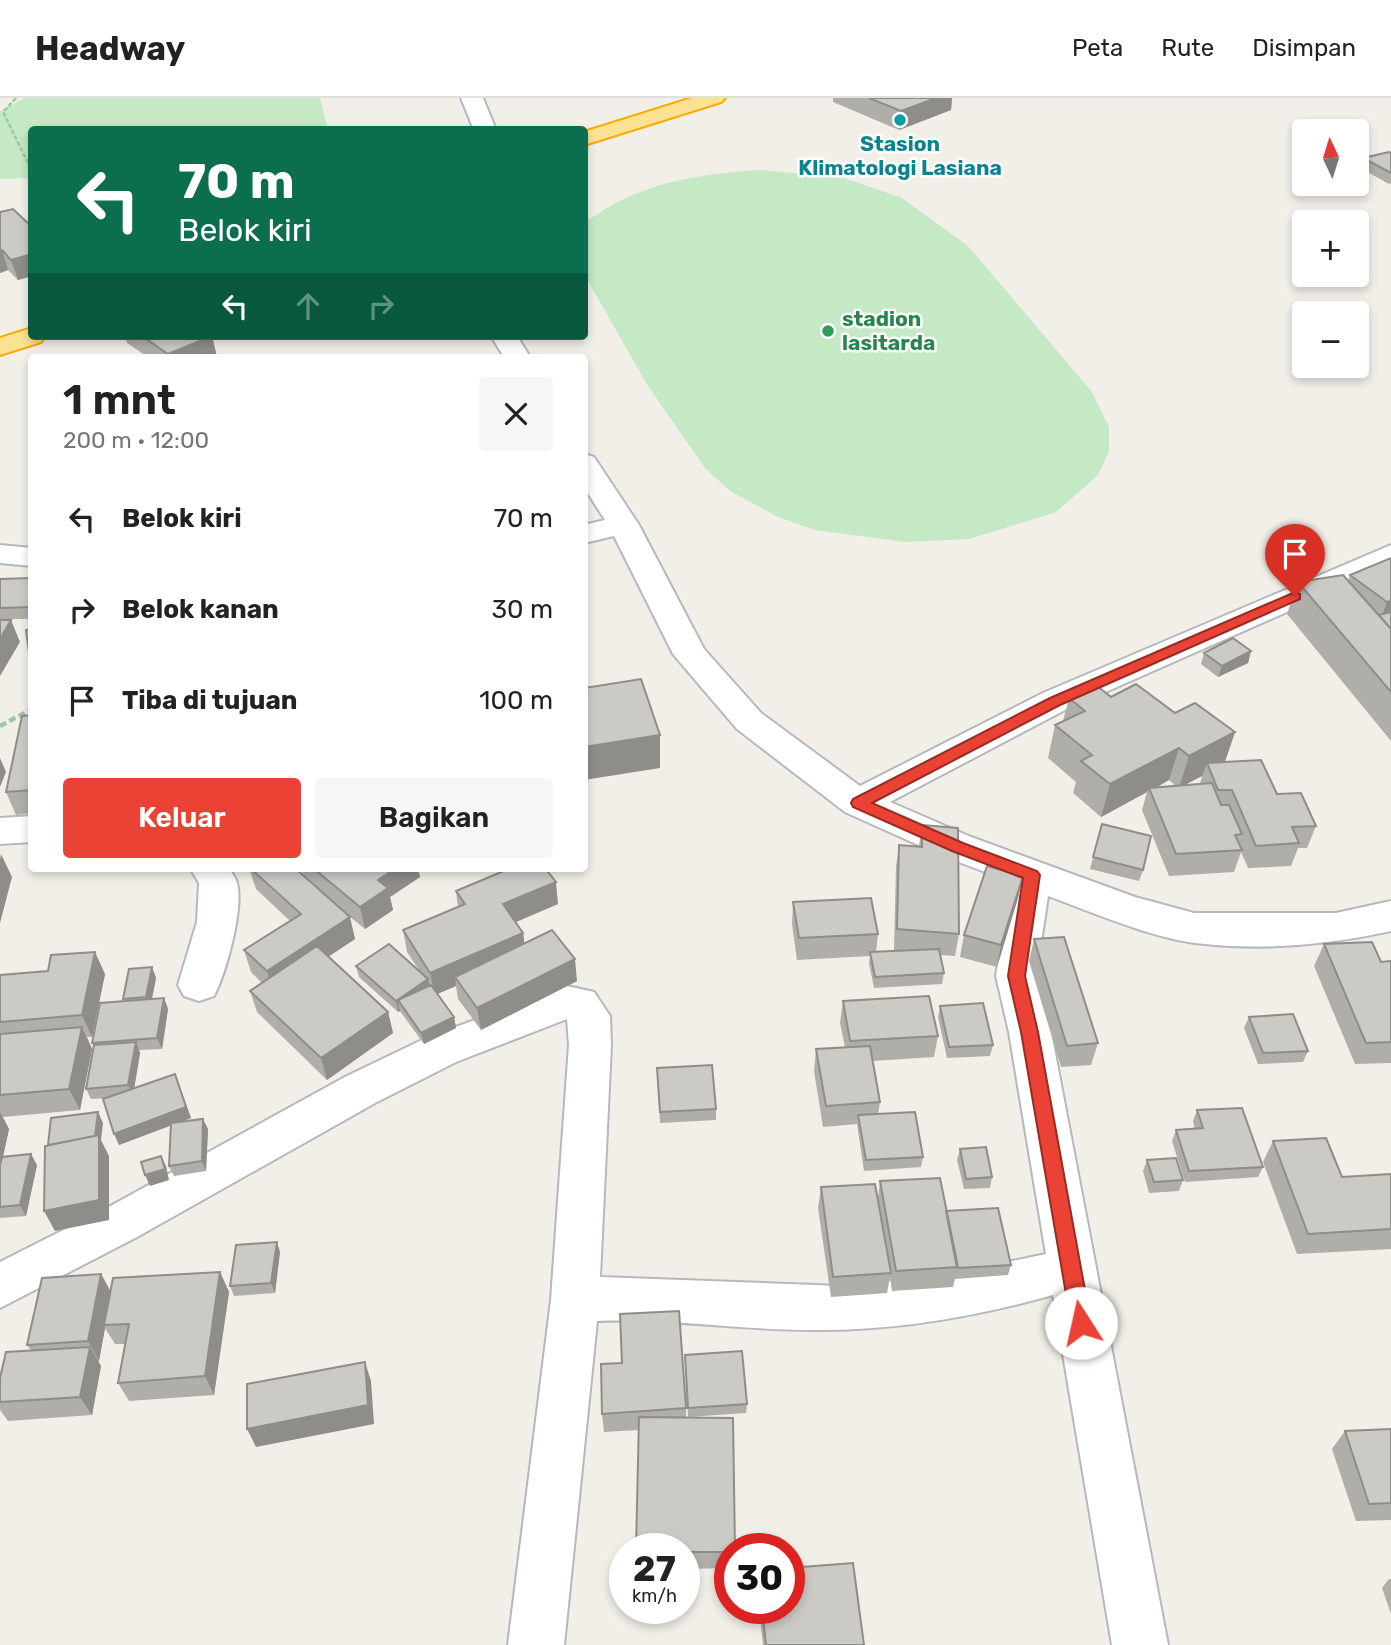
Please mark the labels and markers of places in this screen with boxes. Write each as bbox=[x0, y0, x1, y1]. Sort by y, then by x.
marker: Stasion Klimatologi Lasiana bbox=[892, 112, 908, 128]
place label: Stasion Klimatologi Lasiana bbox=[798, 131, 1002, 180]
place label: stadion lasitarda bbox=[842, 306, 935, 355]
marker: stadion lasitarda bbox=[820, 323, 836, 339]
pin bbox=[1265, 524, 1325, 596]

